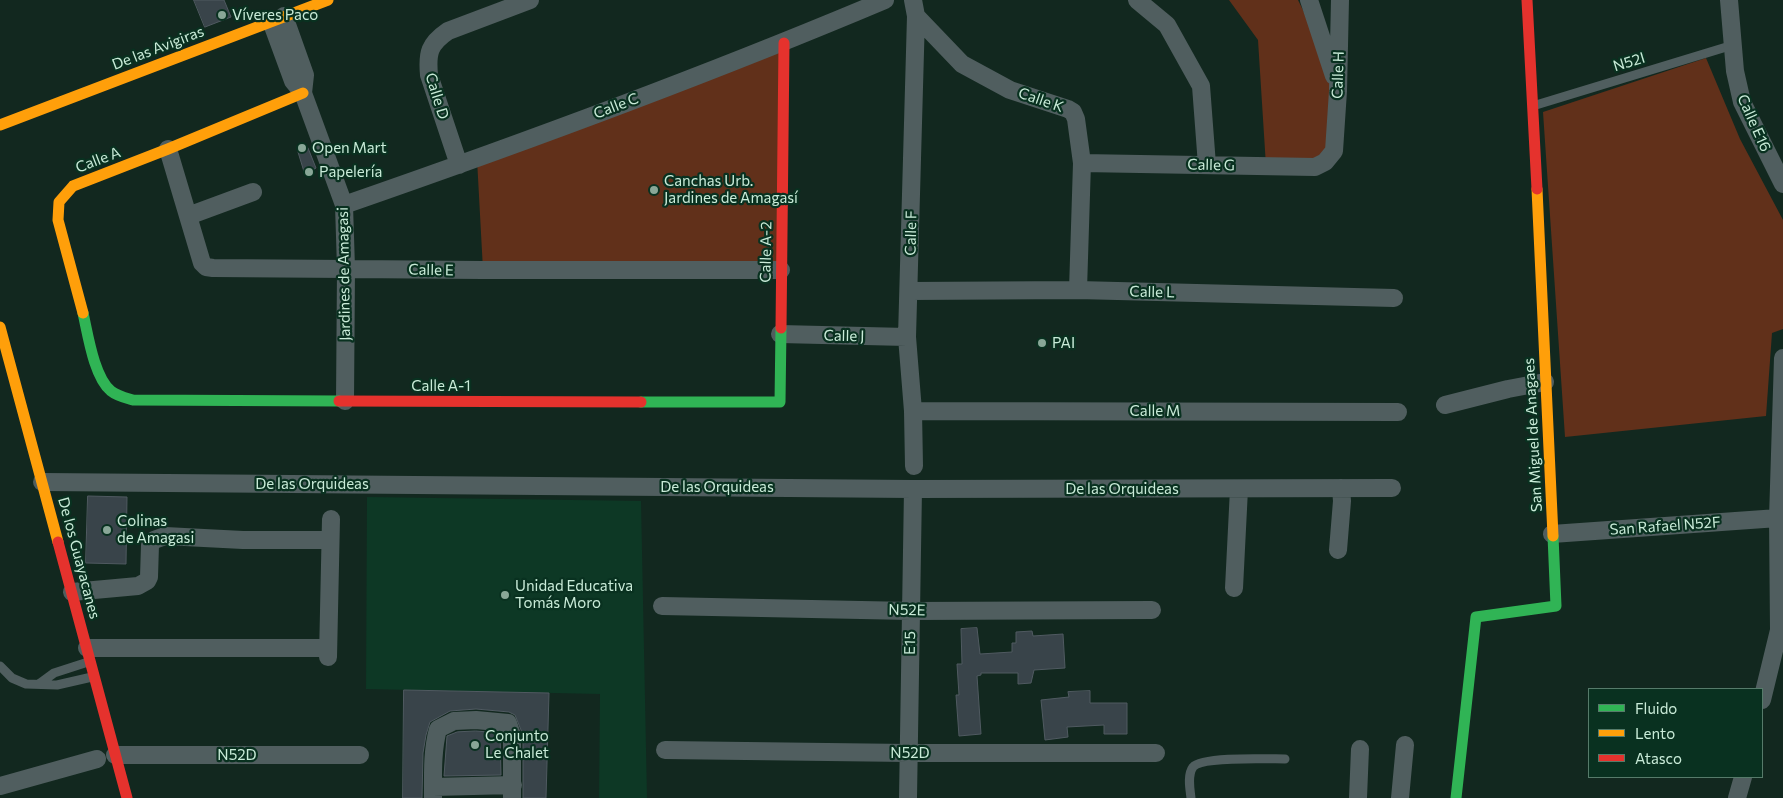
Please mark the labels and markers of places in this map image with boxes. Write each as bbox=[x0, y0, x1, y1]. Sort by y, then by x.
place label: Víveres Paco bbox=[232, 6, 318, 24]
marker: Víveres Paco bbox=[216, 9, 228, 21]
place label: Open Mart bbox=[312, 139, 387, 157]
marker: Open Mart bbox=[296, 142, 308, 154]
place label: Papelería bbox=[319, 163, 382, 181]
marker: Papelería bbox=[303, 166, 315, 178]
place label: Canchas Urb. Jardines de Amagasí bbox=[664, 172, 798, 207]
marker: Canchas Urb. Jardines de Amagasí bbox=[648, 184, 660, 196]
place label: PAI bbox=[1052, 334, 1075, 352]
marker: PAI bbox=[1036, 337, 1048, 349]
place label: Colinas de Amagasi bbox=[117, 512, 194, 547]
marker: Colinas de Amagasi bbox=[101, 524, 113, 536]
place label: Unidad Educativa Tomás Moro bbox=[515, 577, 633, 612]
marker: Unidad Educativa Tomás Moro bbox=[499, 589, 511, 601]
place label: Conjunto Le Chalet bbox=[485, 727, 549, 762]
marker: Conjunto Le Chalet bbox=[469, 739, 481, 751]

